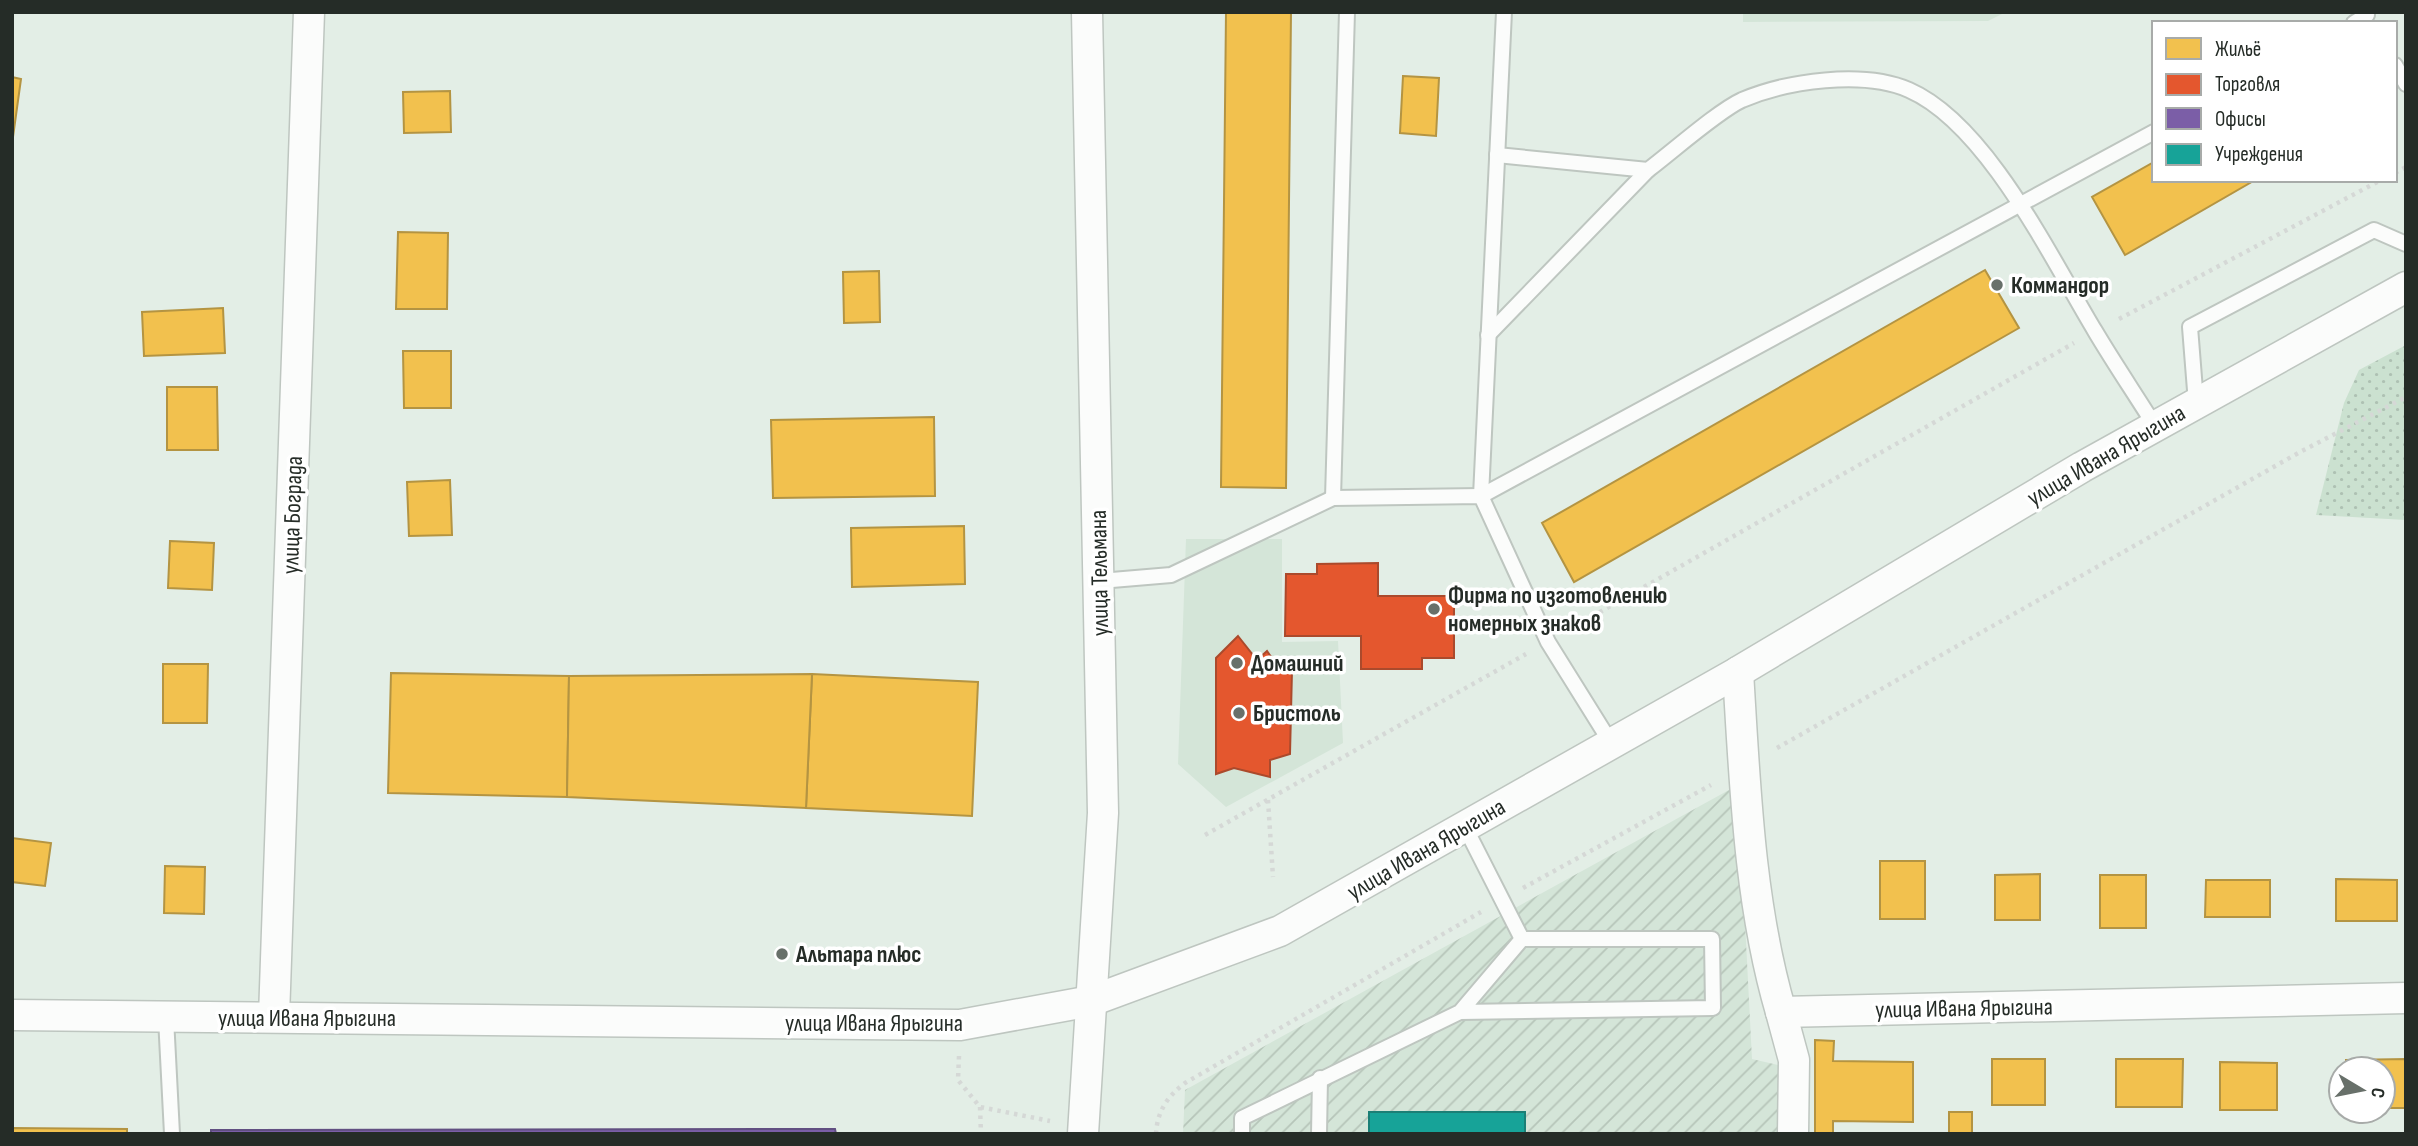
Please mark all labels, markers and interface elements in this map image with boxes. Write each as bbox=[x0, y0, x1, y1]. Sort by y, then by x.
legend bbox=[2152, 21, 2397, 182]
text: Жильё bbox=[2215, 37, 2261, 62]
text: Торговля bbox=[2215, 72, 2280, 97]
text: Офисы bbox=[2215, 107, 2266, 132]
text: Учреждения bbox=[2215, 142, 2303, 167]
place label: Коммандор bbox=[2011, 271, 2109, 300]
marker: Коммандор bbox=[1989, 277, 2005, 293]
street label: улица Ивана Ярыгина bbox=[2022, 398, 2191, 512]
street label: улица Бограда bbox=[276, 455, 309, 575]
street label: улица Тельмана bbox=[1084, 510, 1115, 636]
place label: Фирма по изготовлению номерных знаков bbox=[1448, 581, 1667, 638]
marker: Фирма по изготовлению номерных знаков bbox=[1426, 601, 1442, 617]
place label: Домашний bbox=[1251, 649, 1344, 678]
marker: Домашний bbox=[1229, 655, 1245, 671]
place label: Бристоль bbox=[1253, 699, 1341, 728]
marker: Бристоль bbox=[1231, 705, 1247, 721]
street label: улица Ивана Ярыгина bbox=[1342, 792, 1511, 906]
place label: Альтара плюс bbox=[795, 940, 921, 969]
marker: Альтара плюс bbox=[774, 946, 790, 962]
street label: улица Ивана Ярыгина bbox=[1875, 992, 2053, 1025]
street label: улица Ивана Ярыгина bbox=[218, 1004, 396, 1033]
street label: улица Ивана Ярыгина bbox=[785, 1009, 963, 1038]
north arrow bbox=[2327, 1055, 2397, 1125]
text: С bbox=[2365, 1086, 2389, 1100]

